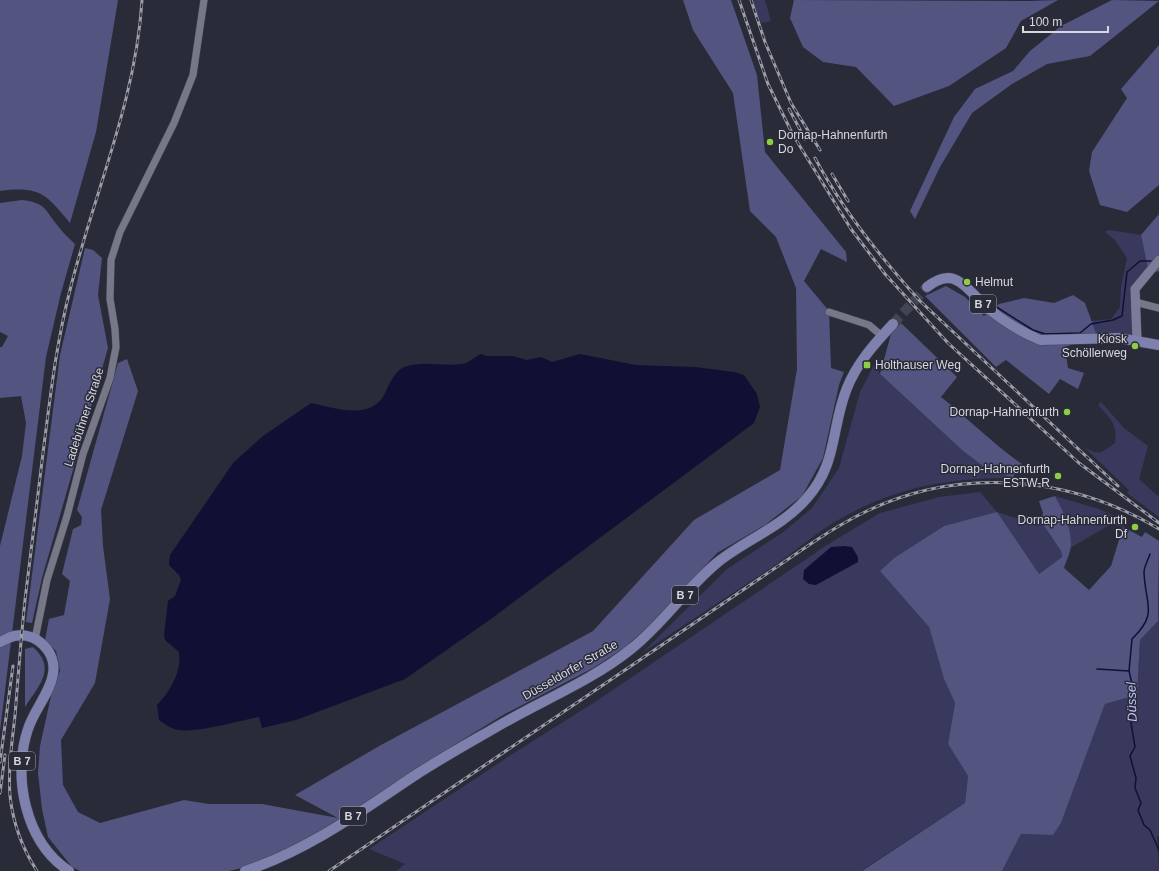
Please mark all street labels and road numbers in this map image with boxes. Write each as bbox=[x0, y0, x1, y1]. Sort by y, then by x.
road number: B 7 bbox=[970, 295, 996, 313]
street label: Ladebühner Straße bbox=[61, 365, 107, 468]
road number: B 7 bbox=[672, 586, 698, 604]
street label: Düsseldorfer Straße bbox=[520, 637, 620, 703]
road number: B 7 bbox=[9, 752, 35, 770]
road number: B 7 bbox=[340, 807, 366, 825]

